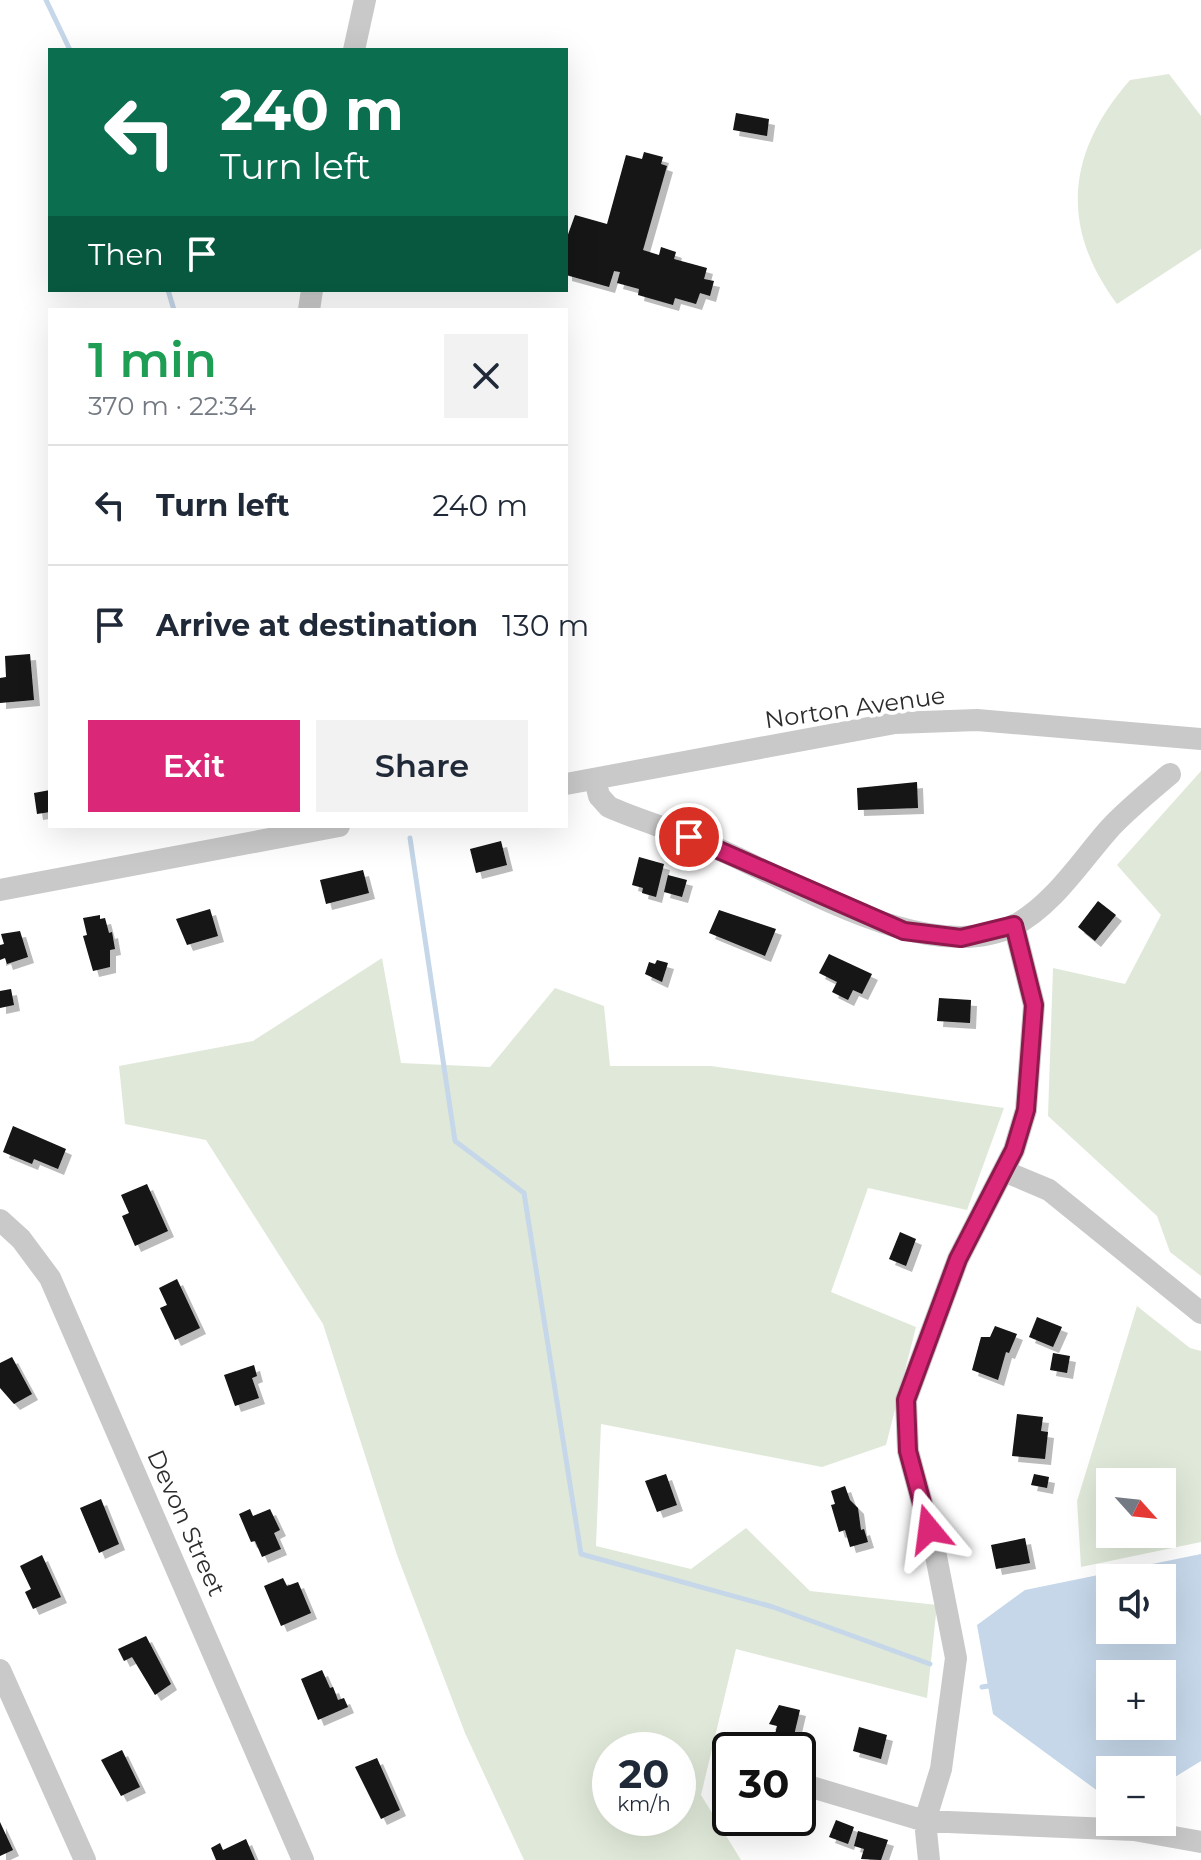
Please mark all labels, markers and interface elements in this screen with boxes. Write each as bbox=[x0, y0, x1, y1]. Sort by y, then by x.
text: 240 m bbox=[220, 76, 404, 144]
icon: left bbox=[88, 80, 192, 184]
text: Turn left bbox=[220, 144, 371, 188]
icon: arrive bbox=[180, 232, 224, 276]
text: Then bbox=[88, 236, 164, 273]
text: 1 min bbox=[88, 331, 217, 389]
button: close bbox=[444, 334, 528, 418]
text: 370 m · 22:34 bbox=[88, 390, 256, 422]
icon: left bbox=[88, 483, 132, 527]
text: Turn left bbox=[156, 487, 289, 524]
text: 240 m bbox=[432, 487, 528, 524]
icon: arrive bbox=[88, 603, 132, 647]
text: Arrive at destination bbox=[156, 607, 478, 644]
text: 130 m bbox=[502, 607, 589, 644]
street label: Norton Avenue bbox=[763, 680, 947, 735]
button: Exit bbox=[88, 720, 300, 812]
button: Share bbox=[316, 720, 528, 812]
pin bbox=[655, 803, 723, 871]
icon: arrive bbox=[667, 815, 711, 859]
street label: Devon Street bbox=[141, 1445, 232, 1601]
north arrow bbox=[1096, 1468, 1176, 1548]
map controls bbox=[1096, 1468, 1176, 1836]
position arrow bbox=[887, 1487, 971, 1571]
button: sound bbox=[1096, 1564, 1176, 1644]
button: + bbox=[1096, 1660, 1176, 1740]
speed limit sign: 30 bbox=[712, 1732, 816, 1836]
text: 20 bbox=[619, 1749, 669, 1798]
button: − bbox=[1096, 1756, 1176, 1836]
text: km/h bbox=[617, 1792, 671, 1816]

